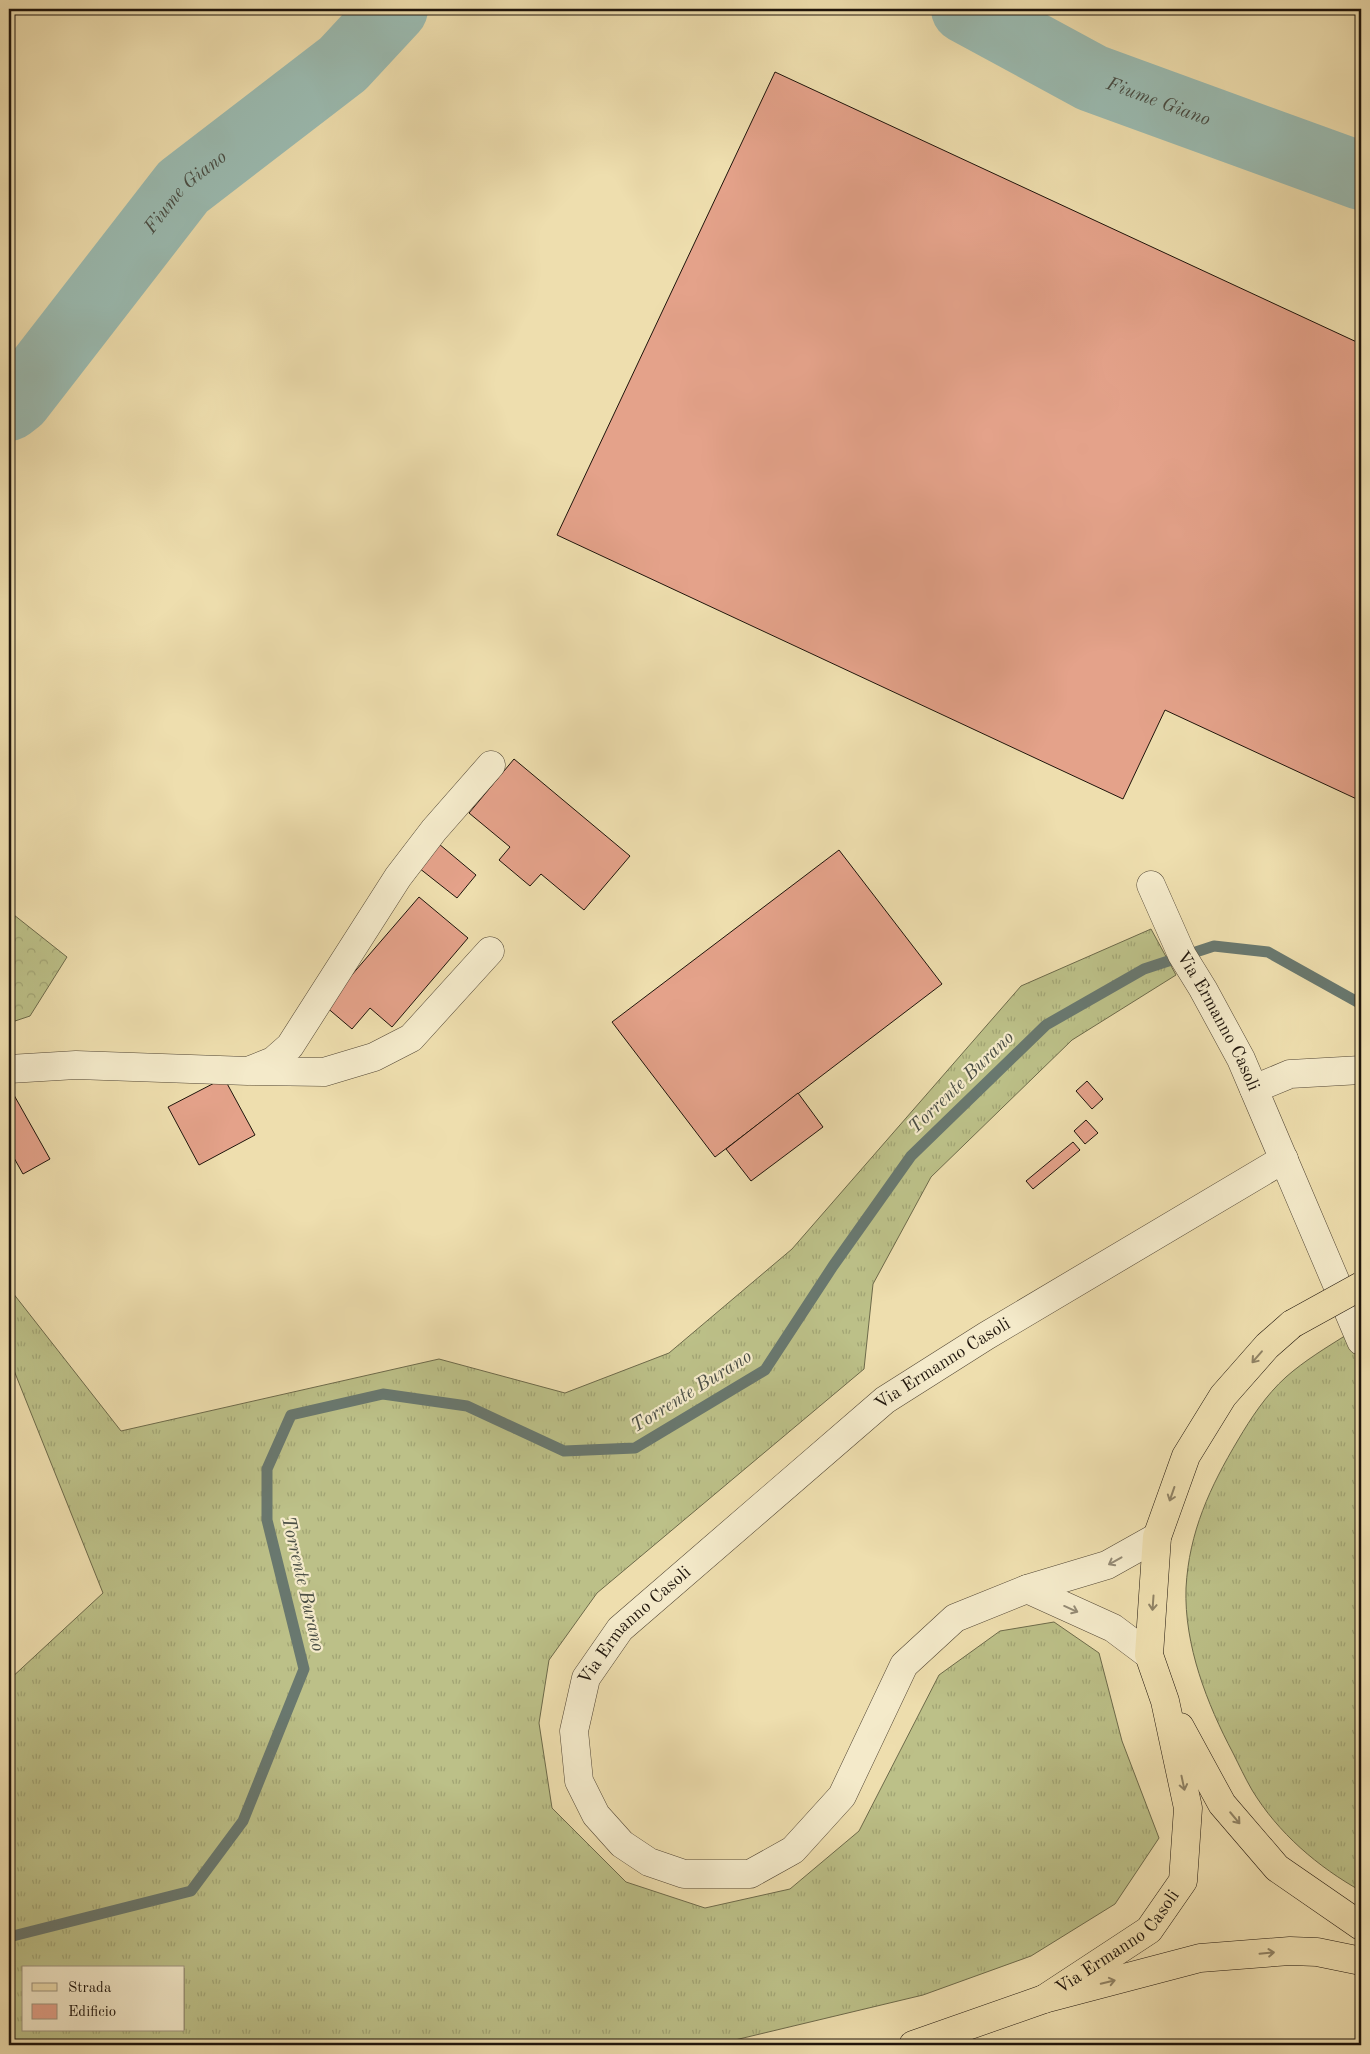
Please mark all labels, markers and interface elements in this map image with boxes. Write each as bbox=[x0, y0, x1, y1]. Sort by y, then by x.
water label: Fiume Giano bbox=[1103, 74, 1213, 130]
water label: Fiume Giano bbox=[140, 147, 231, 238]
street label: Via Ermanno Casoli bbox=[1173, 948, 1263, 1094]
water label: Torrente Burano bbox=[906, 1028, 1018, 1138]
street label: Via Ermanno Casoli bbox=[872, 1315, 1014, 1413]
water label: Torrente Burano bbox=[628, 1347, 756, 1437]
one-way arrow bbox=[1251, 1351, 1263, 1364]
one-way arrow bbox=[1167, 1486, 1176, 1501]
water label: Torrente Burano bbox=[277, 1515, 327, 1654]
one-way arrow bbox=[1108, 1556, 1122, 1566]
street label: Via Ermanno Casoli bbox=[575, 1563, 694, 1688]
one-way arrow bbox=[1148, 1595, 1157, 1611]
one-way arrow bbox=[1063, 1605, 1078, 1615]
one-way arrow bbox=[1179, 1775, 1188, 1791]
one-way arrow bbox=[1229, 1812, 1240, 1825]
street label: Via Ermanno Casoli bbox=[1052, 1887, 1183, 1998]
one-way arrow bbox=[1259, 1948, 1275, 1957]
legend bbox=[22, 1966, 185, 2032]
one-way arrow bbox=[1099, 1977, 1115, 1986]
text: Strada bbox=[68, 1981, 112, 1996]
text: Edificio bbox=[68, 2005, 116, 2020]

